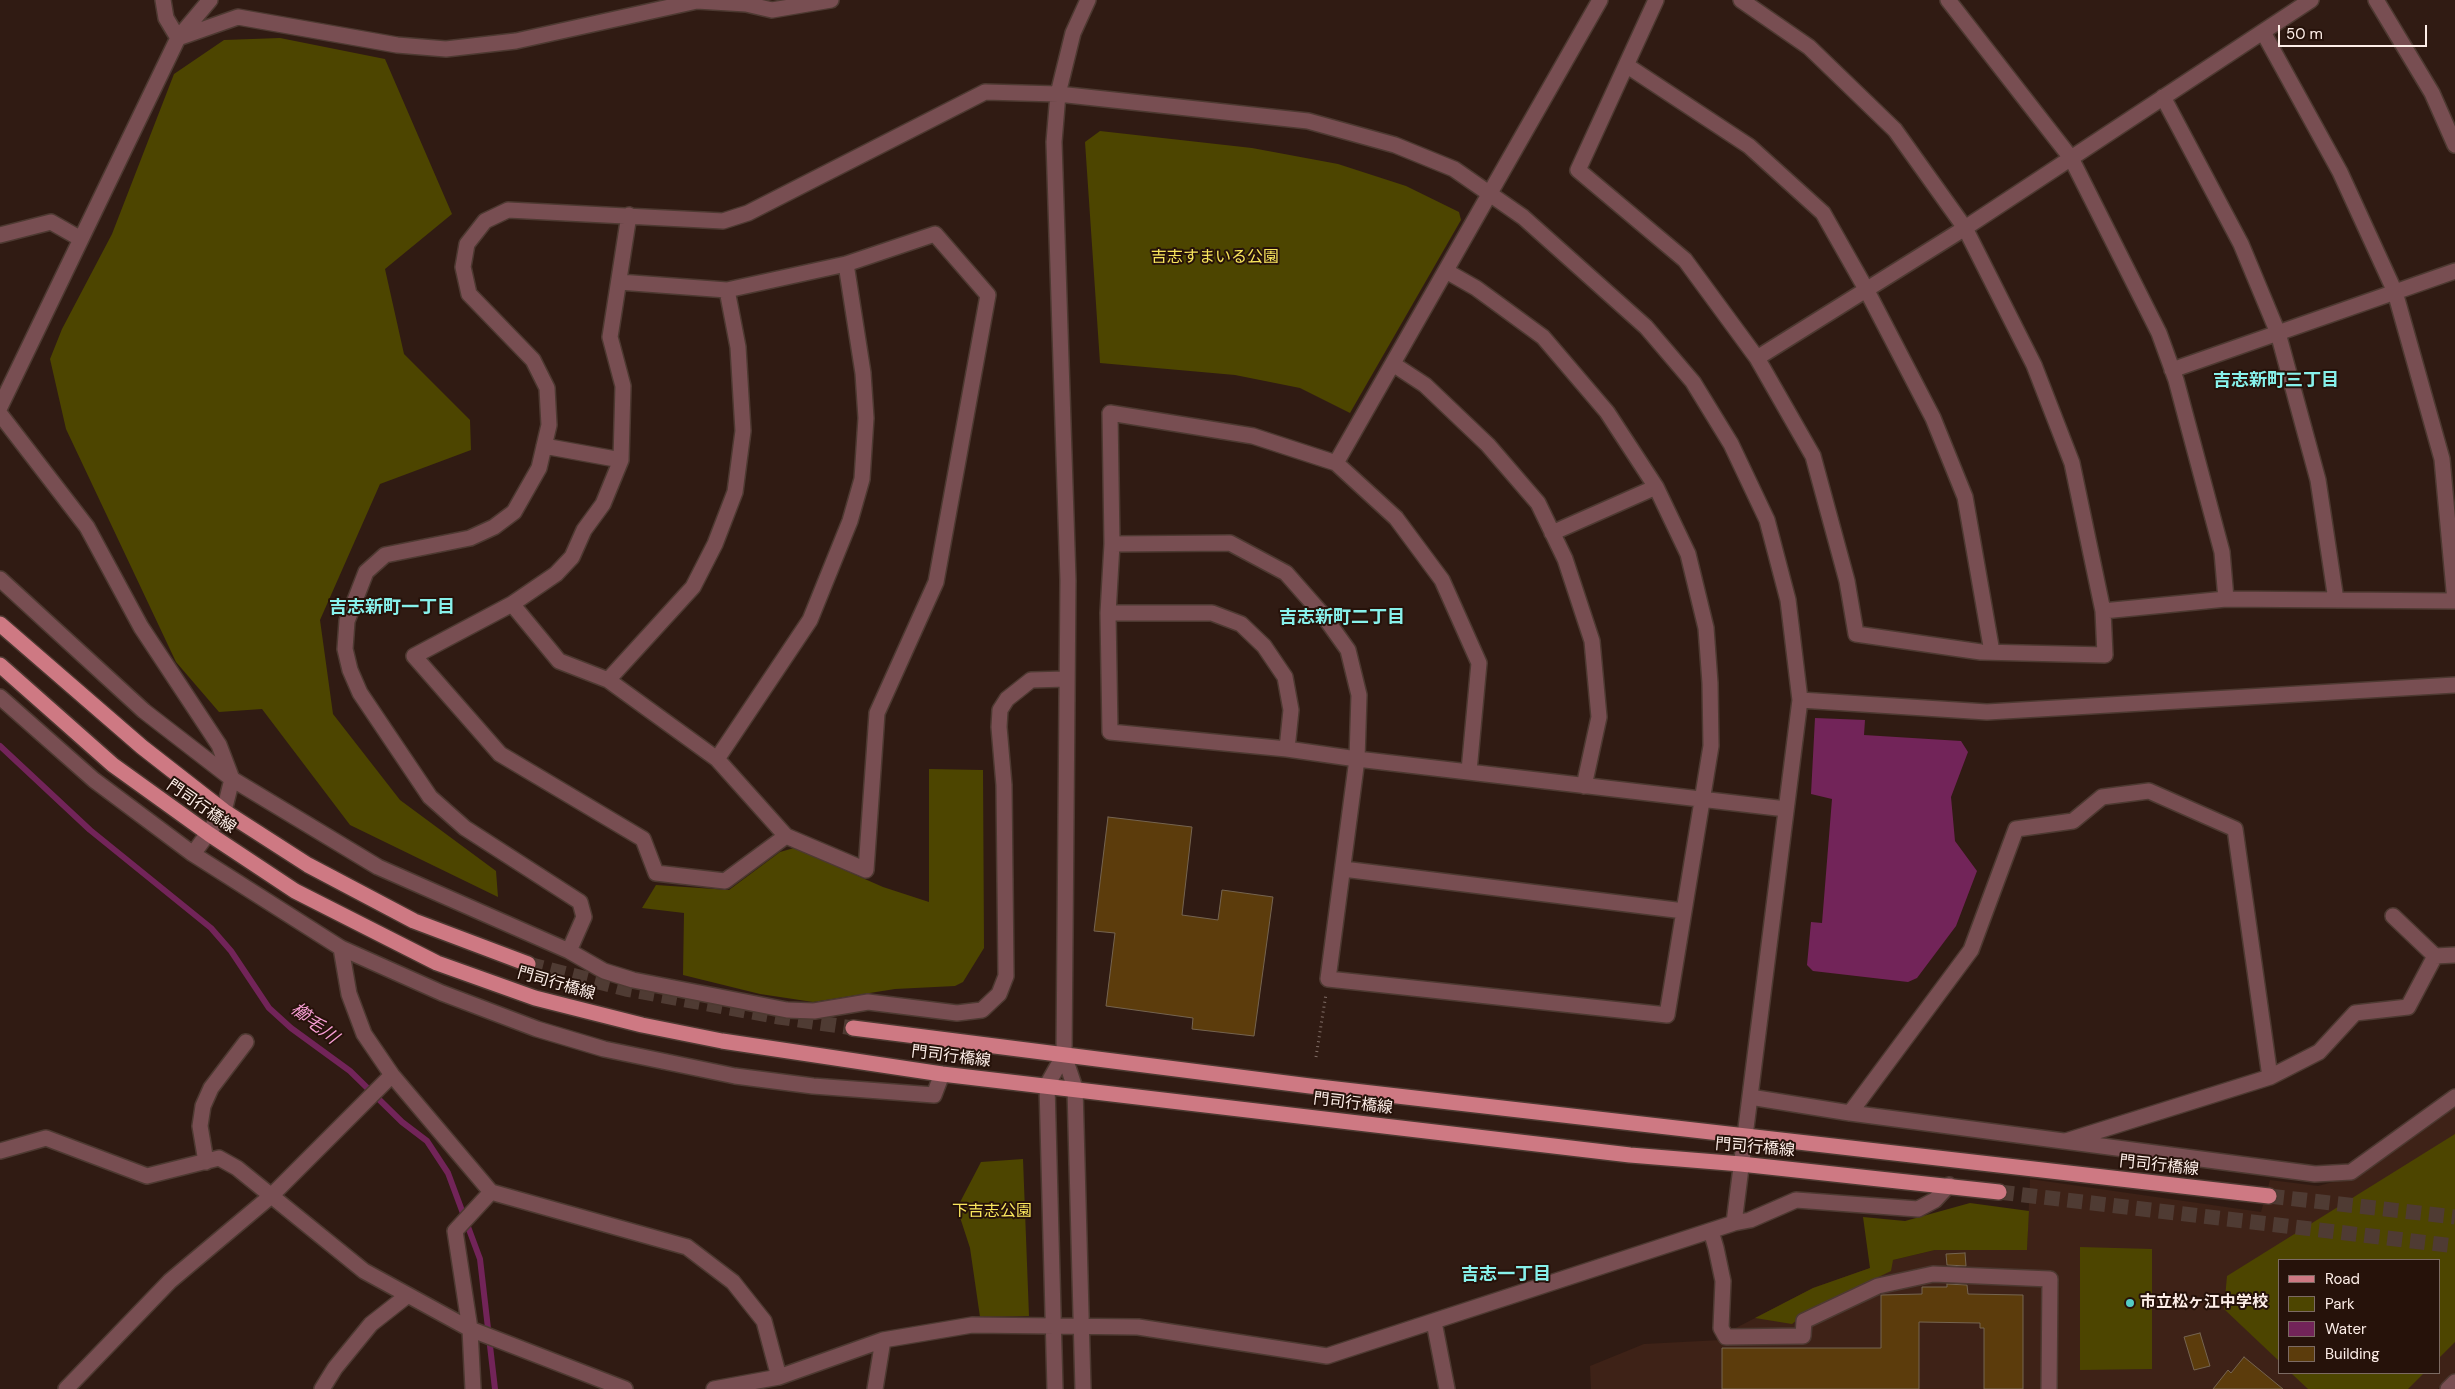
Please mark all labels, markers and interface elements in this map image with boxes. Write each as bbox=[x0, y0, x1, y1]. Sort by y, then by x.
scale bar bbox=[2280, 15, 2429, 47]
text: 50 m bbox=[2286, 24, 2323, 44]
park label: 吉志すまいる公園 bbox=[1151, 248, 1279, 268]
district label: 吉志新町三丁目 bbox=[2213, 370, 2339, 392]
district label: 吉志新町一丁目 bbox=[329, 597, 455, 619]
district label: 吉志新町二丁目 bbox=[1279, 607, 1405, 629]
street label: 門司行橋線 bbox=[163, 776, 239, 838]
street label: 門司行橋線 bbox=[515, 964, 597, 1004]
water label: 櫛毛川 bbox=[286, 999, 342, 1049]
street label: 門司行橋線 bbox=[910, 1043, 992, 1071]
street label: 門司行橋線 bbox=[1312, 1090, 1394, 1118]
street label: 門司行橋線 bbox=[1714, 1135, 1796, 1161]
street label: 門司行橋線 bbox=[2118, 1152, 2200, 1180]
park label: 下吉志公園 bbox=[952, 1202, 1032, 1222]
legend bbox=[2278, 1259, 2440, 1374]
district label: 吉志一丁目 bbox=[1461, 1264, 1551, 1286]
text: Road bbox=[2325, 1269, 2360, 1289]
place label: 市立松ヶ江中学校 bbox=[2140, 1293, 2268, 1313]
text: Park bbox=[2325, 1294, 2355, 1314]
marker: 市立松ヶ江中学校 bbox=[2124, 1297, 2136, 1309]
text: Water bbox=[2325, 1319, 2366, 1339]
text: Building bbox=[2325, 1344, 2380, 1364]

